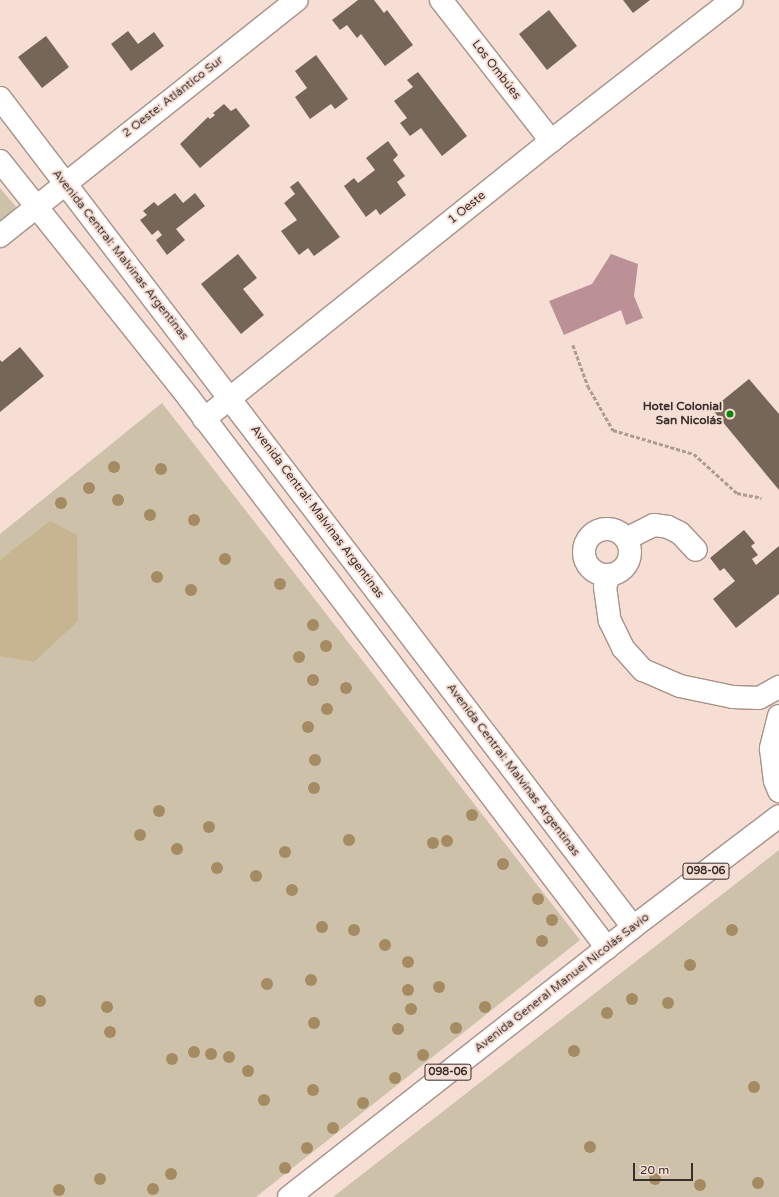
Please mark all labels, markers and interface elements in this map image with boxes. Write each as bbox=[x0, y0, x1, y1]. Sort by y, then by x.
street label: Los Ombúes bbox=[468, 38, 524, 102]
street label: 2 Oeste: Atlántico Sur bbox=[120, 53, 226, 141]
street label: Avenida Central: Malvinas Argentinas bbox=[49, 167, 191, 343]
street label: 1 Oeste bbox=[445, 189, 489, 227]
place label: Hotel Colonial San Nicolás bbox=[643, 400, 722, 428]
marker: Hotel Colonial San Nicolás bbox=[725, 409, 735, 419]
street label: Avenida Central: Malvinas Argentinas bbox=[247, 423, 387, 601]
street label: Avenida Central: Malvinas Argentinas bbox=[443, 681, 583, 859]
road number: 098-06 bbox=[682, 862, 730, 880]
street label: Avenida General Manuel Nicolás Savio bbox=[472, 910, 652, 1056]
road number: 098-06 bbox=[424, 1063, 472, 1081]
scale bar bbox=[635, 1155, 695, 1181]
text: 20 m bbox=[640, 1163, 669, 1177]

